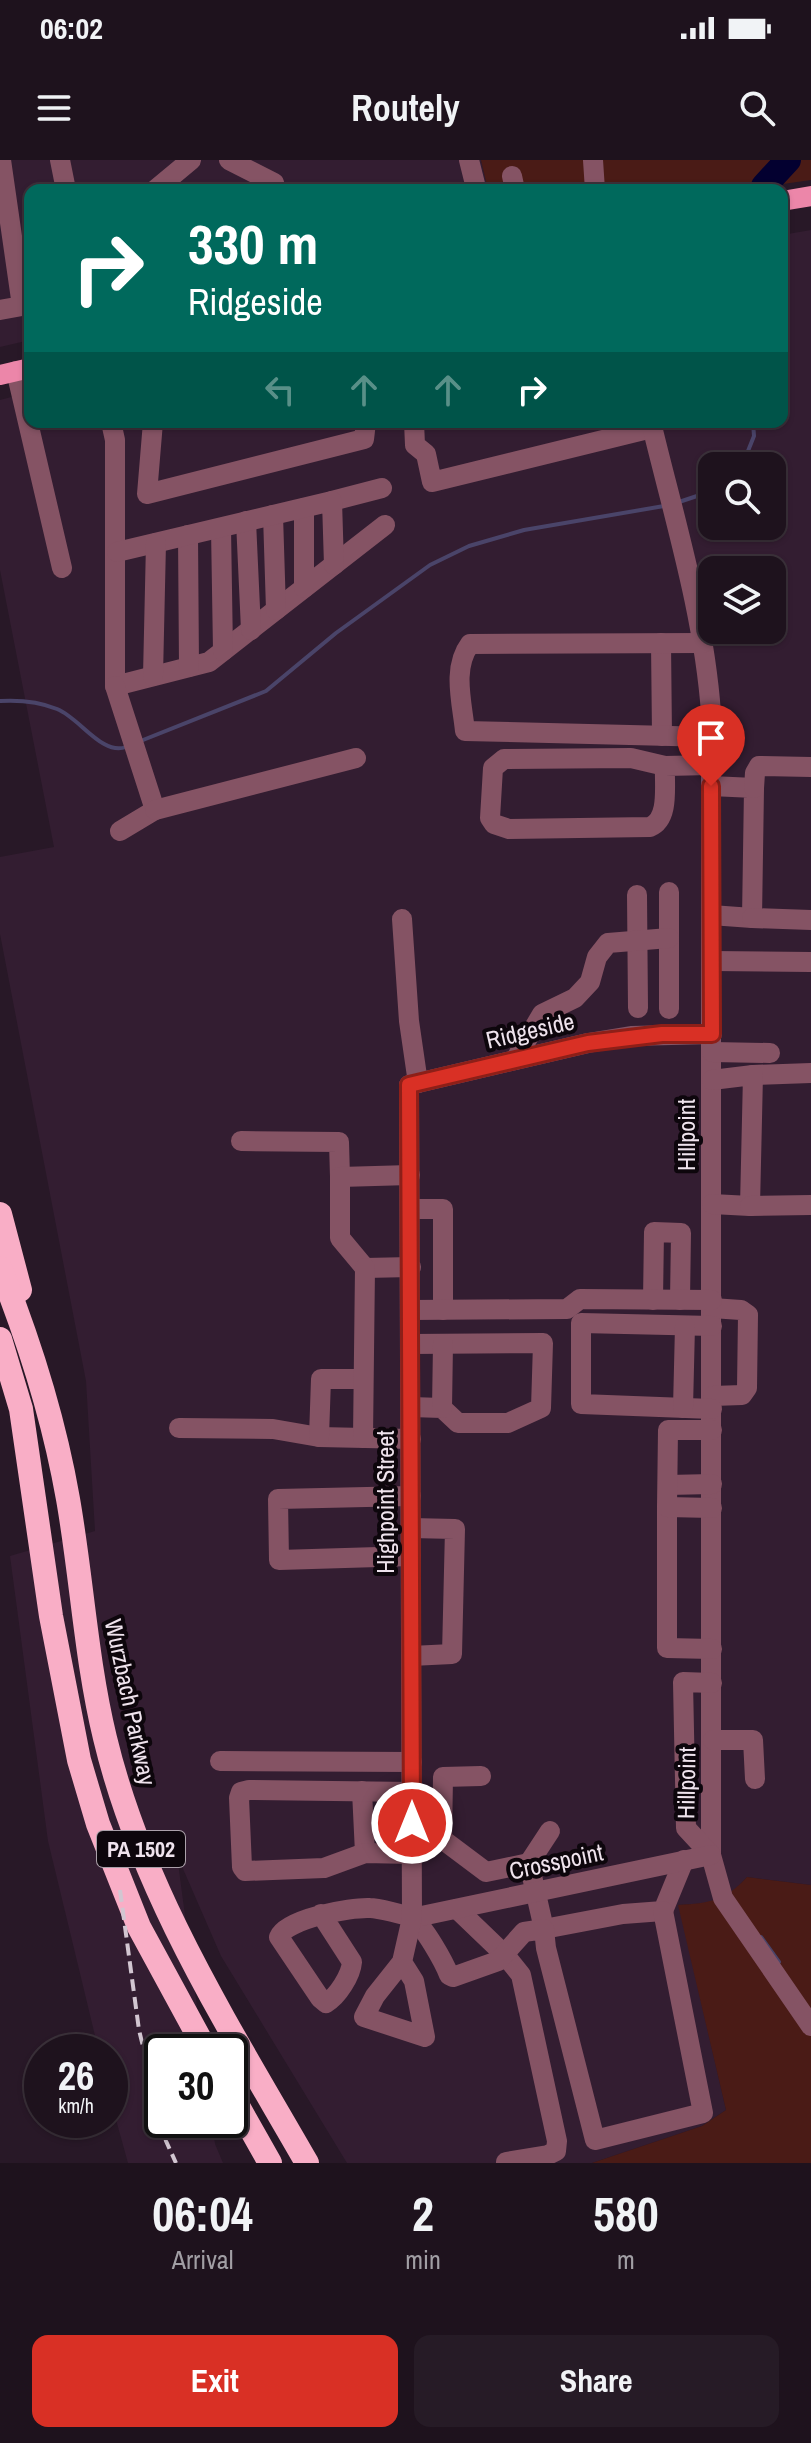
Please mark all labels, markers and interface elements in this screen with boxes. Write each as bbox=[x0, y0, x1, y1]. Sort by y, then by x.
text: 06:02 bbox=[40, 8, 103, 48]
text: Routely bbox=[351, 84, 460, 132]
icon: menu bbox=[32, 86, 76, 130]
icon: search bbox=[735, 86, 779, 130]
text: 330 m bbox=[188, 206, 318, 281]
icon: right bbox=[56, 216, 160, 320]
text: Ridgeside bbox=[188, 278, 323, 326]
icon: left bbox=[258, 368, 302, 412]
icon: ahead bbox=[342, 368, 386, 412]
icon: ahead bbox=[426, 368, 470, 412]
icon: right bbox=[510, 368, 554, 412]
map controls bbox=[698, 452, 786, 644]
button: search bbox=[698, 452, 786, 540]
button: layers bbox=[698, 556, 786, 644]
pin bbox=[677, 704, 745, 786]
icon: arrive bbox=[689, 716, 733, 760]
street label: Ridgeside bbox=[483, 1004, 577, 1056]
street label: Hillpoint bbox=[670, 1098, 702, 1171]
street label: Highpoint Street bbox=[369, 1430, 401, 1574]
street label: Wurzbach Parkway bbox=[98, 1616, 164, 1788]
street label: Hillpoint bbox=[669, 1746, 703, 1819]
position arrow bbox=[370, 1781, 454, 1865]
road number: PA 1502 bbox=[97, 1831, 185, 1867]
street label: Crosspoint bbox=[506, 1835, 606, 1887]
speed limit sign: 30 bbox=[144, 2034, 248, 2138]
text: 26 bbox=[58, 2049, 94, 2102]
text: km/h bbox=[58, 2092, 94, 2119]
text: 06:04 bbox=[152, 2181, 253, 2246]
text: 2 bbox=[412, 2181, 434, 2246]
text: 580 bbox=[593, 2181, 659, 2246]
text: Arrival bbox=[172, 2242, 233, 2277]
text: min bbox=[405, 2242, 441, 2277]
text: m bbox=[617, 2242, 635, 2277]
button: Exit bbox=[32, 2335, 398, 2427]
button: Share bbox=[414, 2335, 779, 2427]

